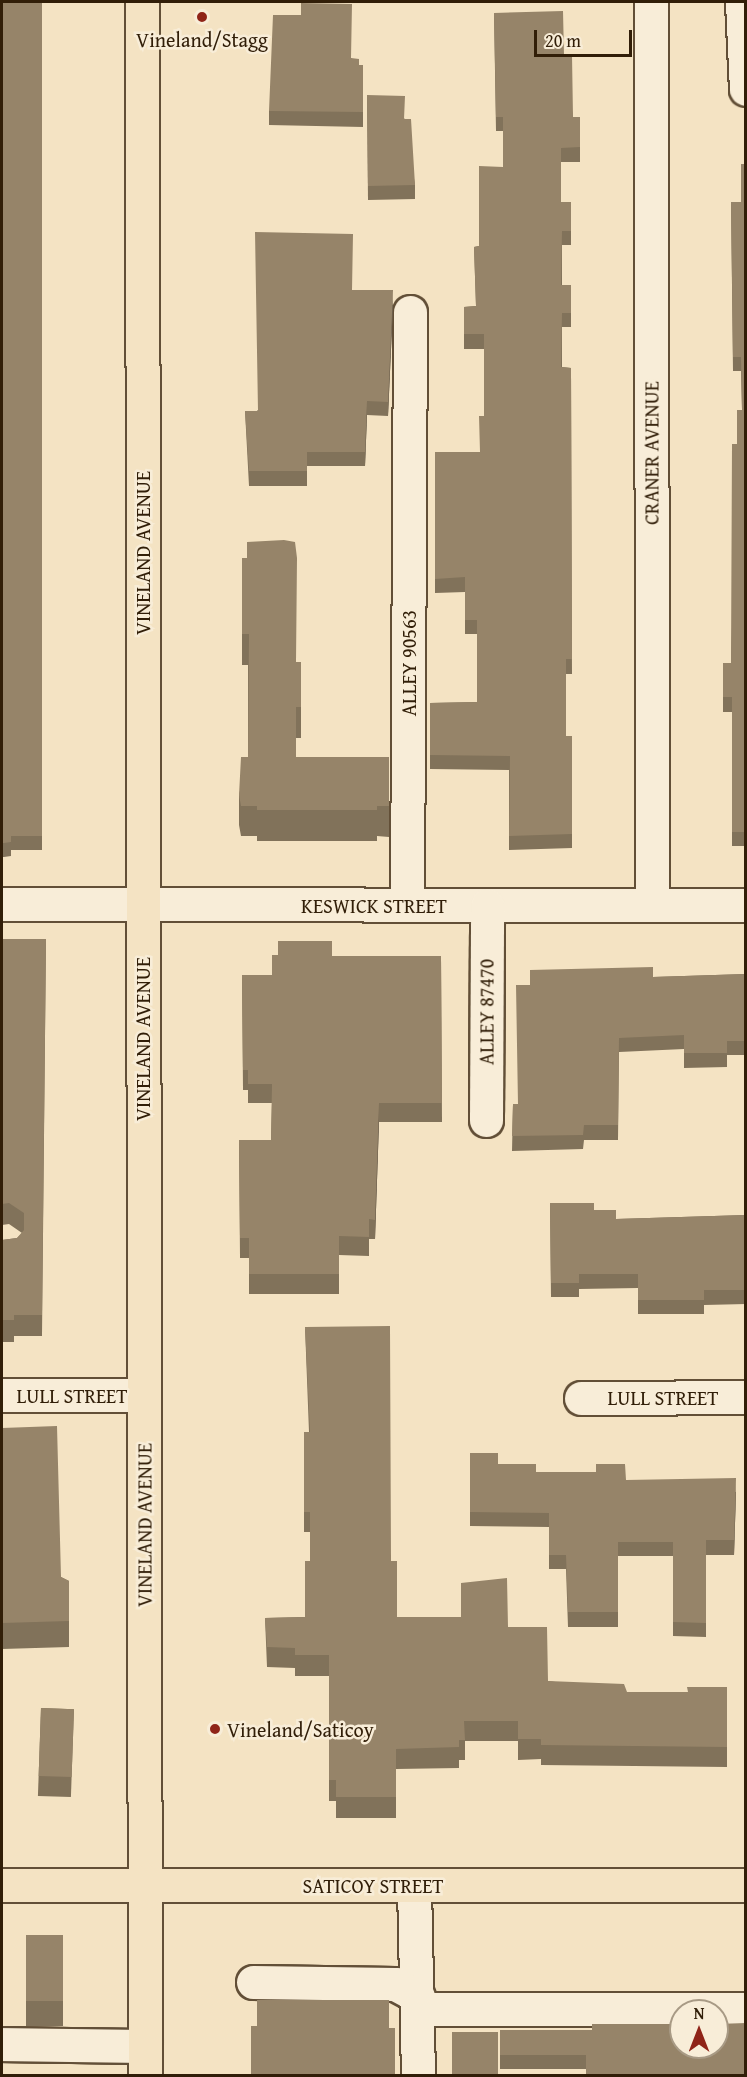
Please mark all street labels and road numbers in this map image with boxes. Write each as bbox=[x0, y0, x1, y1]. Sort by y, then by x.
street label: CRANER AVENUE bbox=[639, 381, 663, 525]
street label: VINELAND AVENUE bbox=[130, 471, 154, 635]
street label: ALLEY 90563 bbox=[396, 610, 420, 716]
street label: KESWICK STREET bbox=[301, 893, 447, 917]
street label: VINELAND AVENUE bbox=[130, 957, 154, 1121]
street label: ALLEY 87470 bbox=[474, 959, 498, 1065]
street label: LULL STREET bbox=[17, 1383, 127, 1407]
street label: LULL STREET bbox=[608, 1385, 718, 1409]
street label: VINELAND AVENUE bbox=[132, 1443, 156, 1607]
street label: SATICOY STREET bbox=[302, 1873, 444, 1897]

